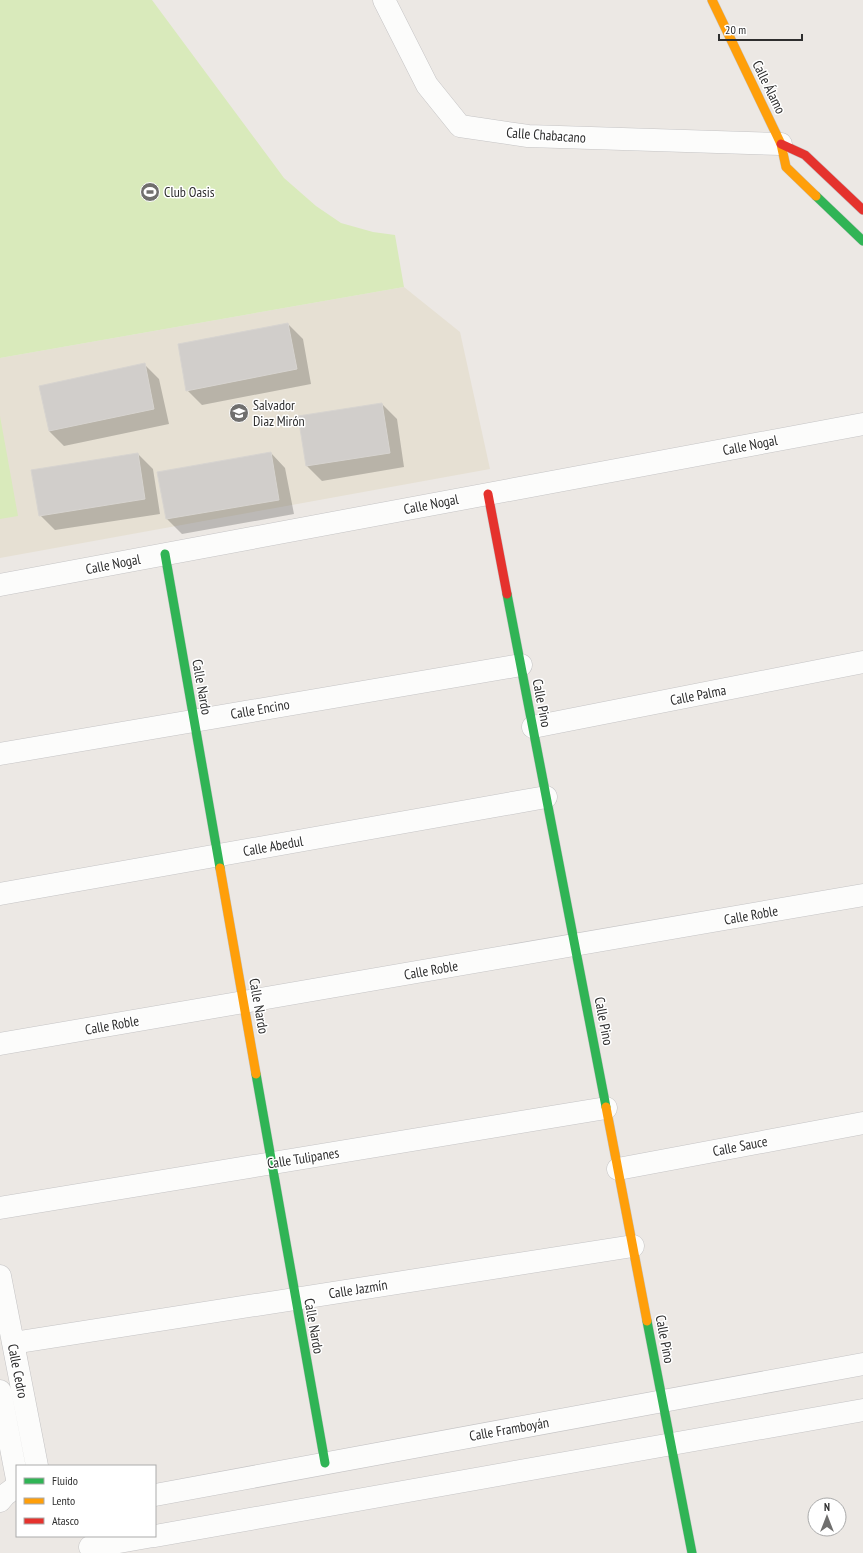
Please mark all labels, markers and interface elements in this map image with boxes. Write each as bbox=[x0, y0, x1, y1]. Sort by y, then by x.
scale bar bbox=[719, 16, 802, 42]
text: 20 m bbox=[725, 22, 746, 37]
street label: Calle Álamo bbox=[748, 57, 790, 117]
street label: Calle Chabacano bbox=[506, 123, 586, 147]
sports icon: Club Oasis bbox=[139, 181, 161, 203]
place label: Club Oasis bbox=[164, 183, 215, 201]
place label: Salvador Diaz Mirón bbox=[253, 396, 305, 430]
school or university icon: Salvador Diaz Mirón bbox=[228, 402, 250, 424]
street label: Calle Nogal bbox=[721, 431, 780, 459]
street label: Calle Nogal bbox=[402, 490, 461, 518]
street label: Calle Nogal bbox=[84, 550, 143, 578]
street label: Calle Nardo bbox=[188, 658, 216, 716]
street label: Calle Pino bbox=[529, 677, 555, 729]
street label: Calle Palma bbox=[668, 681, 728, 709]
street label: Calle Encino bbox=[229, 695, 291, 723]
street label: Calle Abedul bbox=[242, 832, 305, 860]
street label: Calle Roble bbox=[723, 901, 780, 929]
street label: Calle Roble bbox=[403, 956, 460, 984]
street label: Calle Nardo bbox=[245, 977, 273, 1035]
street label: Calle Pino bbox=[591, 995, 617, 1047]
street label: Calle Roble bbox=[84, 1011, 141, 1039]
street label: Calle Sauce bbox=[711, 1132, 769, 1160]
street label: Calle Tulipanes bbox=[266, 1143, 340, 1173]
street label: Calle Jazmín bbox=[327, 1275, 389, 1303]
street label: Calle Nardo bbox=[300, 1297, 328, 1355]
street label: Calle Pino bbox=[652, 1313, 678, 1365]
street label: Calle Cedro bbox=[4, 1342, 32, 1400]
street label: Calle Framboyán bbox=[468, 1413, 550, 1445]
legend bbox=[16, 1465, 156, 1537]
text: Fluido bbox=[52, 1473, 78, 1488]
text: Lento bbox=[52, 1493, 75, 1508]
north arrow bbox=[807, 1497, 847, 1537]
text: N bbox=[824, 1500, 830, 1514]
text: Atasco bbox=[52, 1513, 79, 1528]

